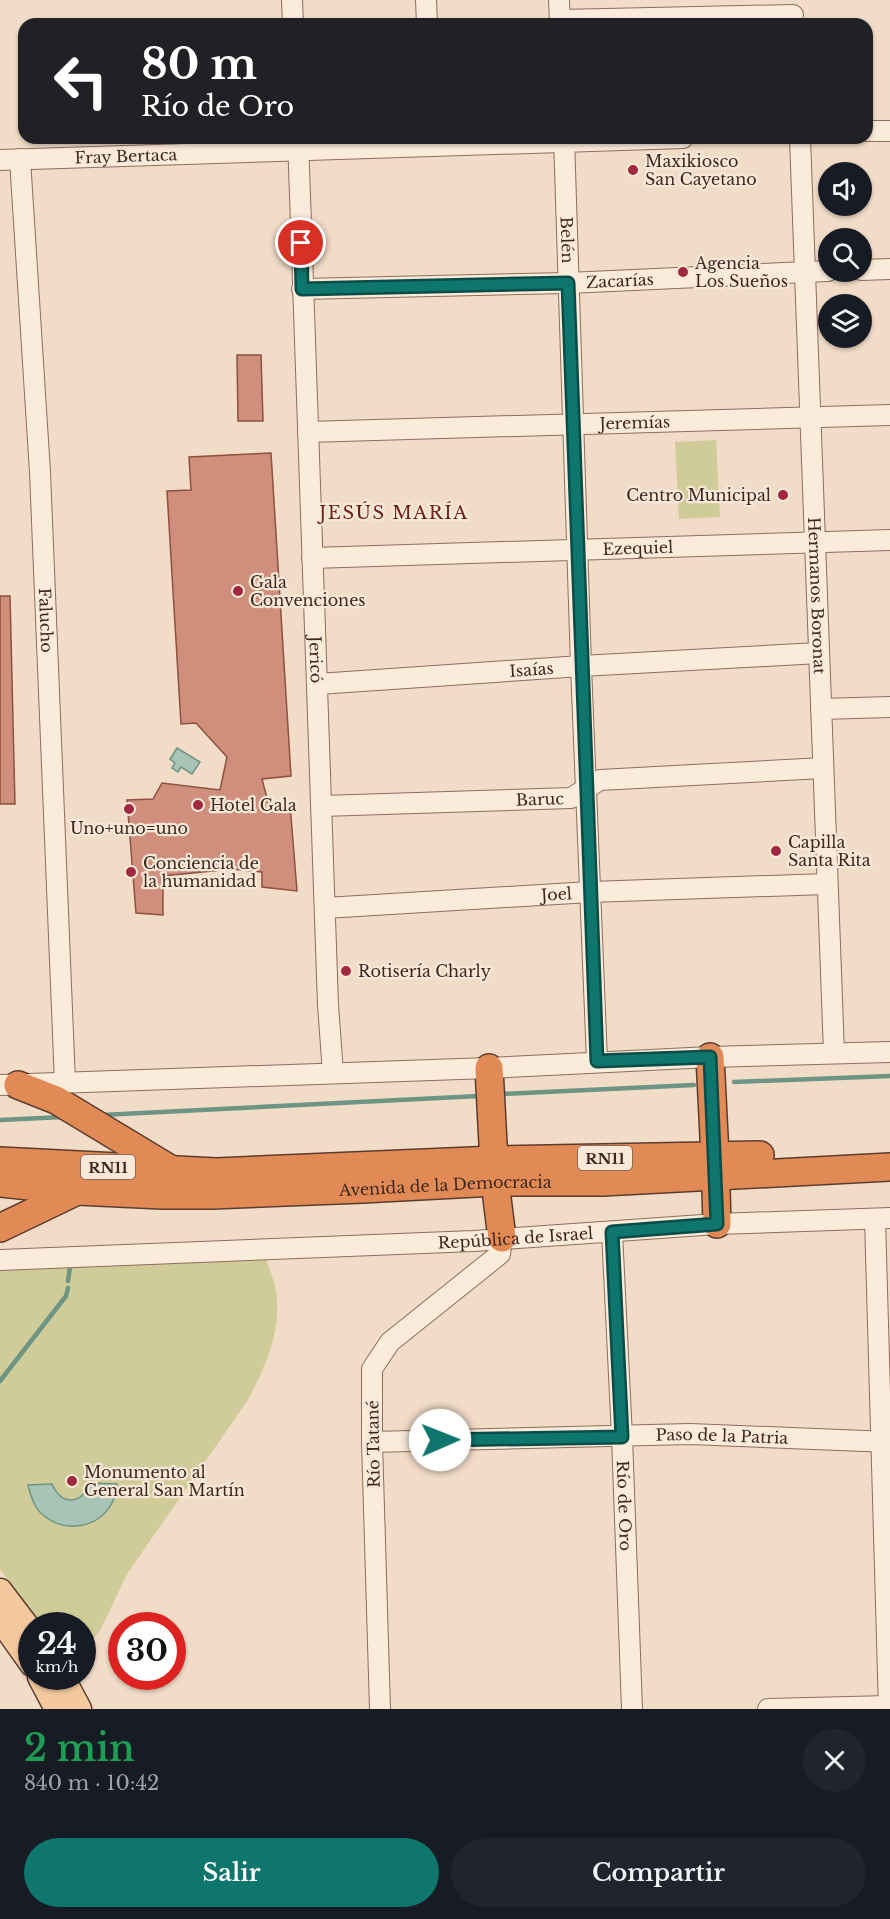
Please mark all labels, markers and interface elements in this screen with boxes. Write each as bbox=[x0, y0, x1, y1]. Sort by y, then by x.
text: 80 m bbox=[141, 38, 257, 90]
icon: left bbox=[42, 42, 120, 120]
text: Río de Oro bbox=[141, 90, 294, 123]
street label: Fray Bertaca bbox=[74, 144, 178, 168]
place label: Maxikiosco San Cayetano bbox=[645, 151, 757, 189]
map controls bbox=[818, 162, 872, 348]
button: sound bbox=[818, 162, 872, 216]
marker: Maxikiosco San Cayetano bbox=[626, 163, 640, 177]
street label: Belén bbox=[557, 216, 578, 264]
pin bbox=[275, 217, 326, 268]
icon: arrive bbox=[284, 226, 317, 259]
button: search bbox=[818, 228, 872, 282]
place label: Agencia Los Sueños bbox=[694, 253, 788, 291]
marker: Agencia Los Sueños bbox=[676, 265, 690, 279]
street label: Zacarías bbox=[585, 269, 654, 292]
button: layers bbox=[818, 294, 872, 348]
street label: Jeremías bbox=[597, 411, 670, 434]
place label: Centro Municipal bbox=[626, 485, 771, 505]
marker: Centro Municipal bbox=[776, 488, 790, 502]
district label: JESÚS MARÍA bbox=[317, 501, 469, 524]
street label: Hermanos Boronat bbox=[804, 517, 830, 675]
street label: Ezequiel bbox=[602, 537, 674, 559]
place label: Gala Convenciones bbox=[250, 572, 366, 610]
marker: Gala Convenciones bbox=[231, 584, 245, 598]
street label: Falucho bbox=[35, 587, 57, 653]
street label: Jericó bbox=[305, 634, 327, 684]
street label: Isaías bbox=[509, 658, 554, 681]
street label: Baruc bbox=[516, 788, 565, 810]
place label: Hotel Gala bbox=[210, 795, 297, 815]
marker: Hotel Gala bbox=[191, 798, 205, 812]
marker: Uno+uno=uno bbox=[122, 802, 136, 816]
place label: Uno+uno=uno bbox=[70, 818, 188, 838]
place label: Capilla Santa Rita bbox=[788, 832, 871, 870]
marker: Capilla Santa Rita bbox=[769, 844, 783, 858]
place label: Conciencia de la humanidad bbox=[143, 853, 259, 891]
marker: Conciencia de la humanidad bbox=[124, 865, 138, 879]
street label: Joel bbox=[539, 883, 573, 905]
place label: Rotisería Charly bbox=[358, 961, 492, 981]
marker: Rotisería Charly bbox=[339, 964, 353, 978]
road number: RN11 bbox=[578, 1146, 632, 1170]
road number: RN11 bbox=[81, 1155, 135, 1179]
street label: Avenida de la Democracia bbox=[338, 1172, 552, 1200]
street label: República de Israel bbox=[437, 1223, 594, 1252]
street label: Río Tatané bbox=[362, 1400, 384, 1488]
position arrow bbox=[408, 1408, 472, 1472]
street label: Paso de la Patria bbox=[655, 1424, 789, 1448]
street label: Río de Oro bbox=[613, 1460, 636, 1551]
place label: Monumento al General San Martín bbox=[84, 1462, 245, 1500]
marker: Monumento al General San Martín bbox=[65, 1474, 79, 1488]
speed limit sign: 30 bbox=[108, 1612, 186, 1690]
text: 24 bbox=[37, 1625, 77, 1662]
text: km/h bbox=[36, 1657, 78, 1676]
text: 2 min bbox=[24, 1726, 135, 1771]
button: close bbox=[803, 1729, 866, 1792]
text: 840 m · 10:42 bbox=[24, 1771, 159, 1795]
button: Salir bbox=[24, 1838, 439, 1907]
button: Compartir bbox=[451, 1838, 866, 1907]

